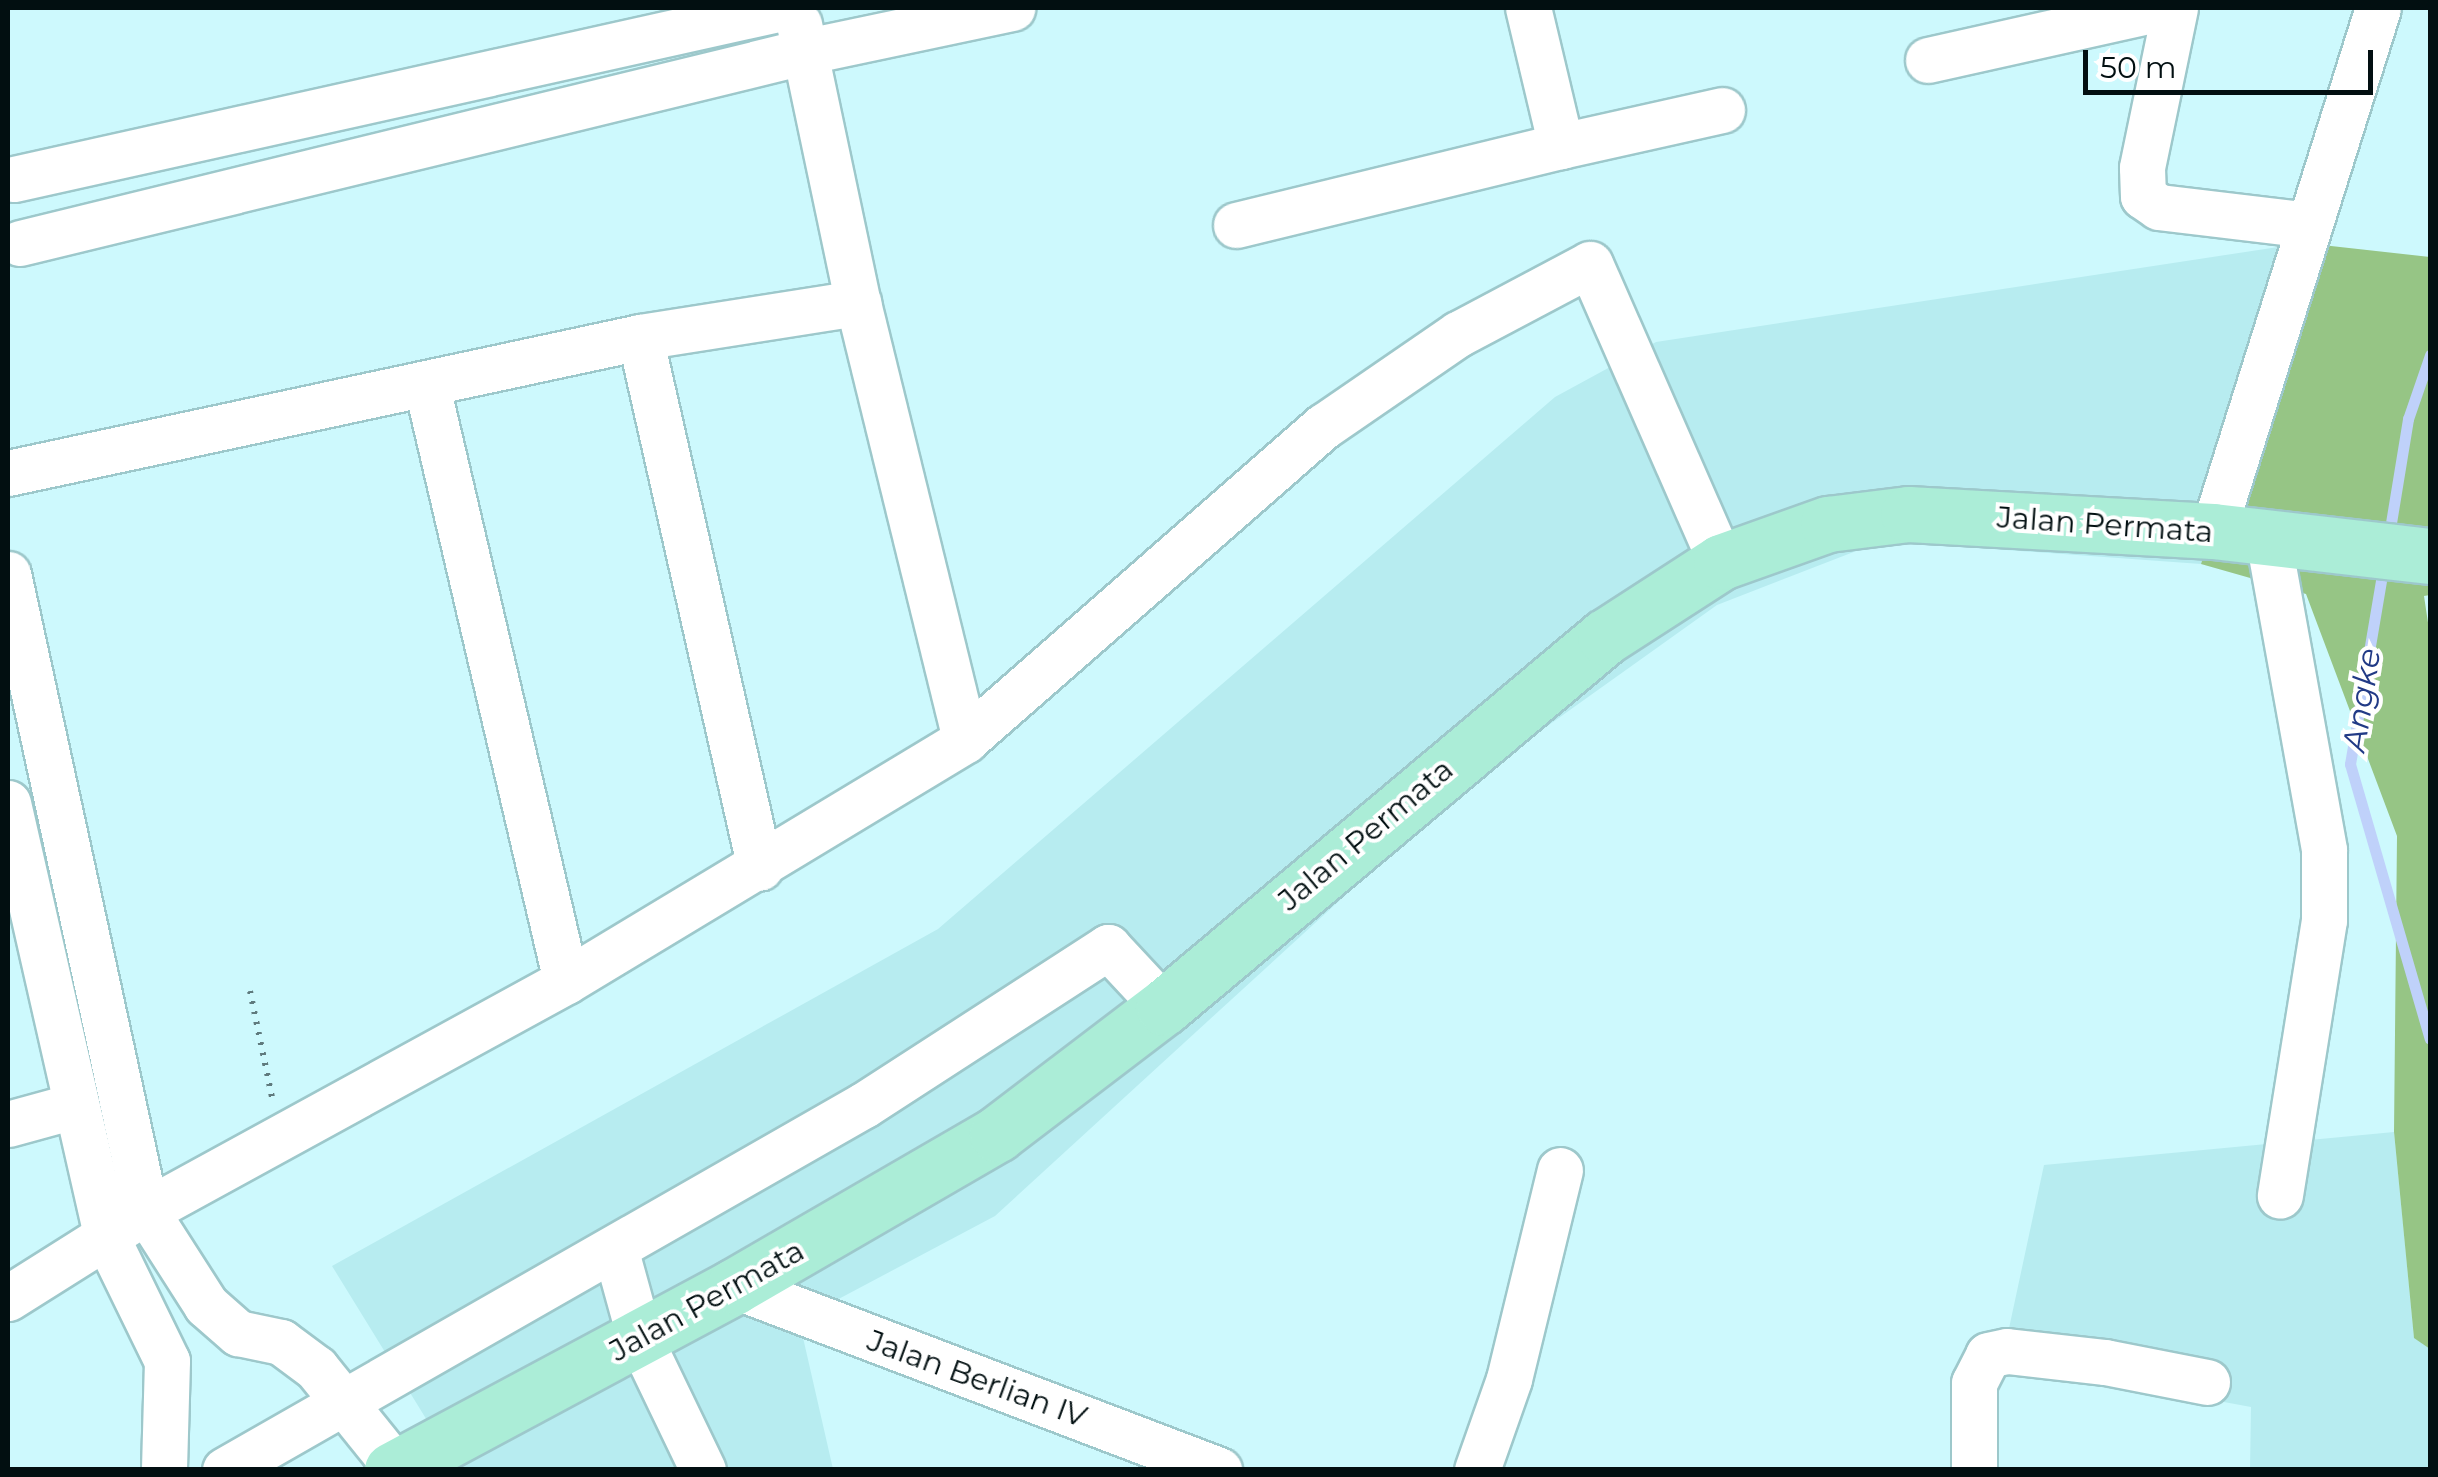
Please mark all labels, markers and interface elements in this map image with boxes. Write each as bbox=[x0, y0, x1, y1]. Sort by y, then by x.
scale bar bbox=[2088, 30, 2378, 92]
text: 50 m bbox=[2100, 49, 2177, 86]
street label: Jalan Permata bbox=[1996, 499, 2214, 551]
water label: Angke bbox=[2335, 646, 2389, 754]
street label: Jalan Permata bbox=[1271, 752, 1461, 918]
street label: Jalan Permata bbox=[604, 1233, 810, 1369]
street label: Jalan Berlian IV bbox=[862, 1323, 1092, 1435]

